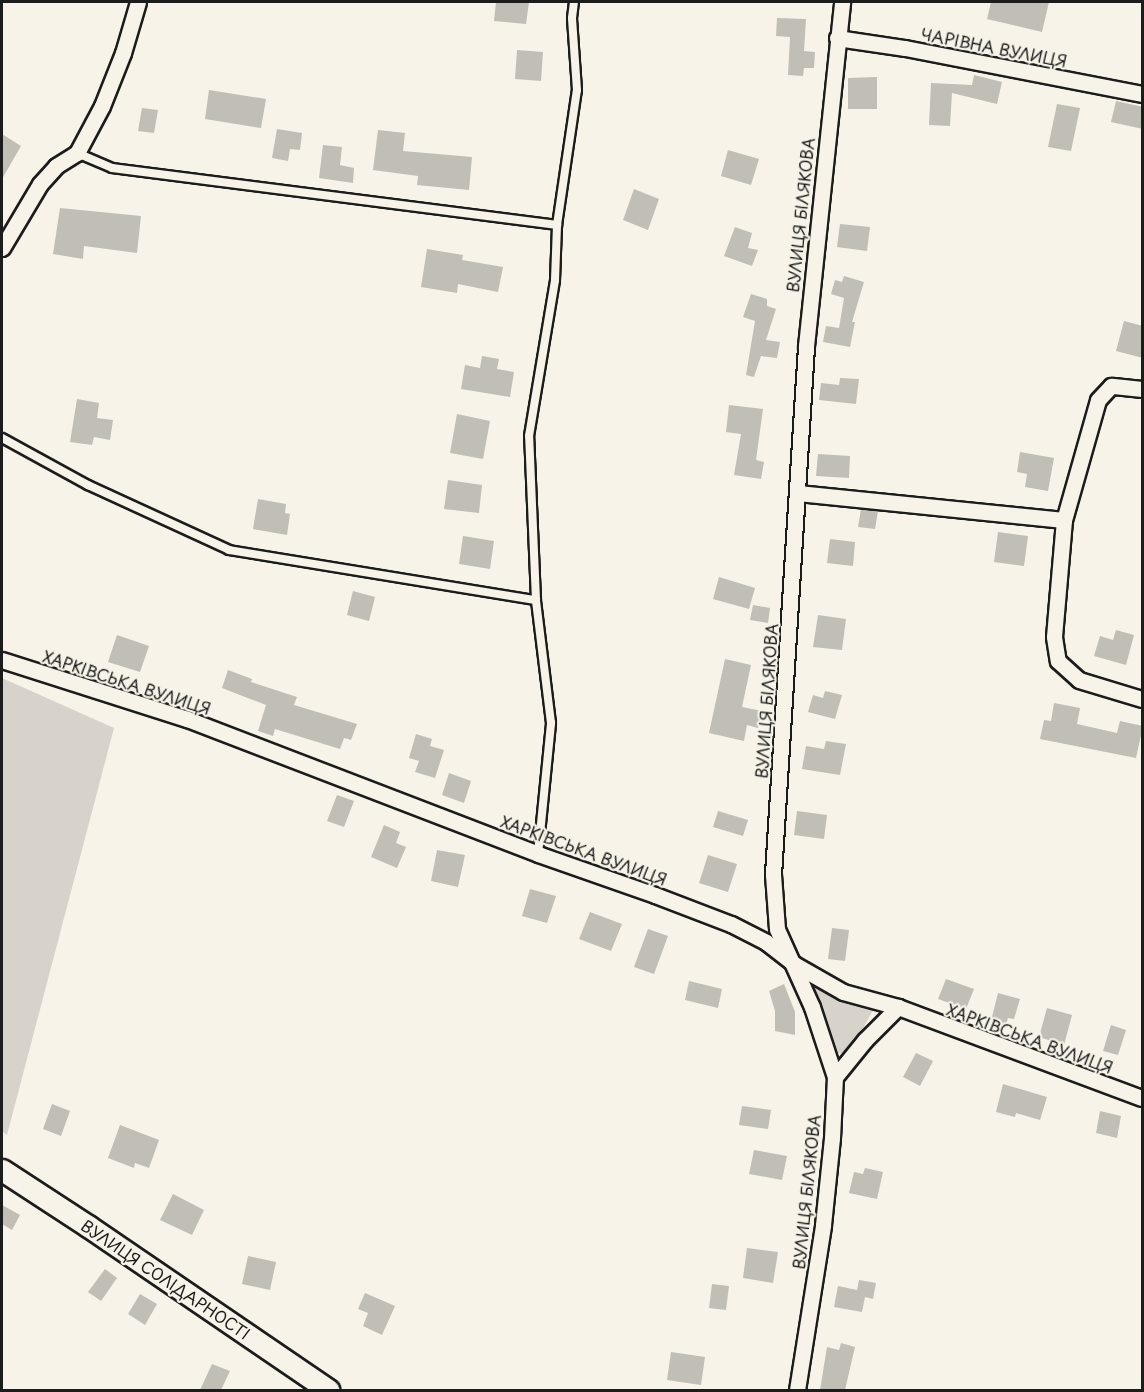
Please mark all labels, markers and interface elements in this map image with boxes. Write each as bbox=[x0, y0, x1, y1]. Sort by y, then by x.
street label: ЧАРІВНА ВУЛИЦЯ bbox=[920, 23, 1068, 71]
street label: ВУЛИЦЯ БІЛЯКОВА bbox=[782, 136, 818, 294]
street label: ВУЛИЦЯ БІЛЯКОВА bbox=[751, 622, 781, 780]
street label: ХАРКІВСЬКА ВУЛИЦЯ bbox=[41, 646, 213, 718]
street label: ХАРКІВСЬКА ВУЛИЦЯ bbox=[499, 811, 669, 889]
street label: ХАРКІВСЬКА ВУЛИЦЯ bbox=[945, 999, 1115, 1077]
street label: ВУЛИЦЯ БІЛЯКОВА bbox=[788, 1113, 824, 1271]
street label: ВУЛИЦЯ СОЛІДАРНОСТІ bbox=[77, 1215, 255, 1343]

